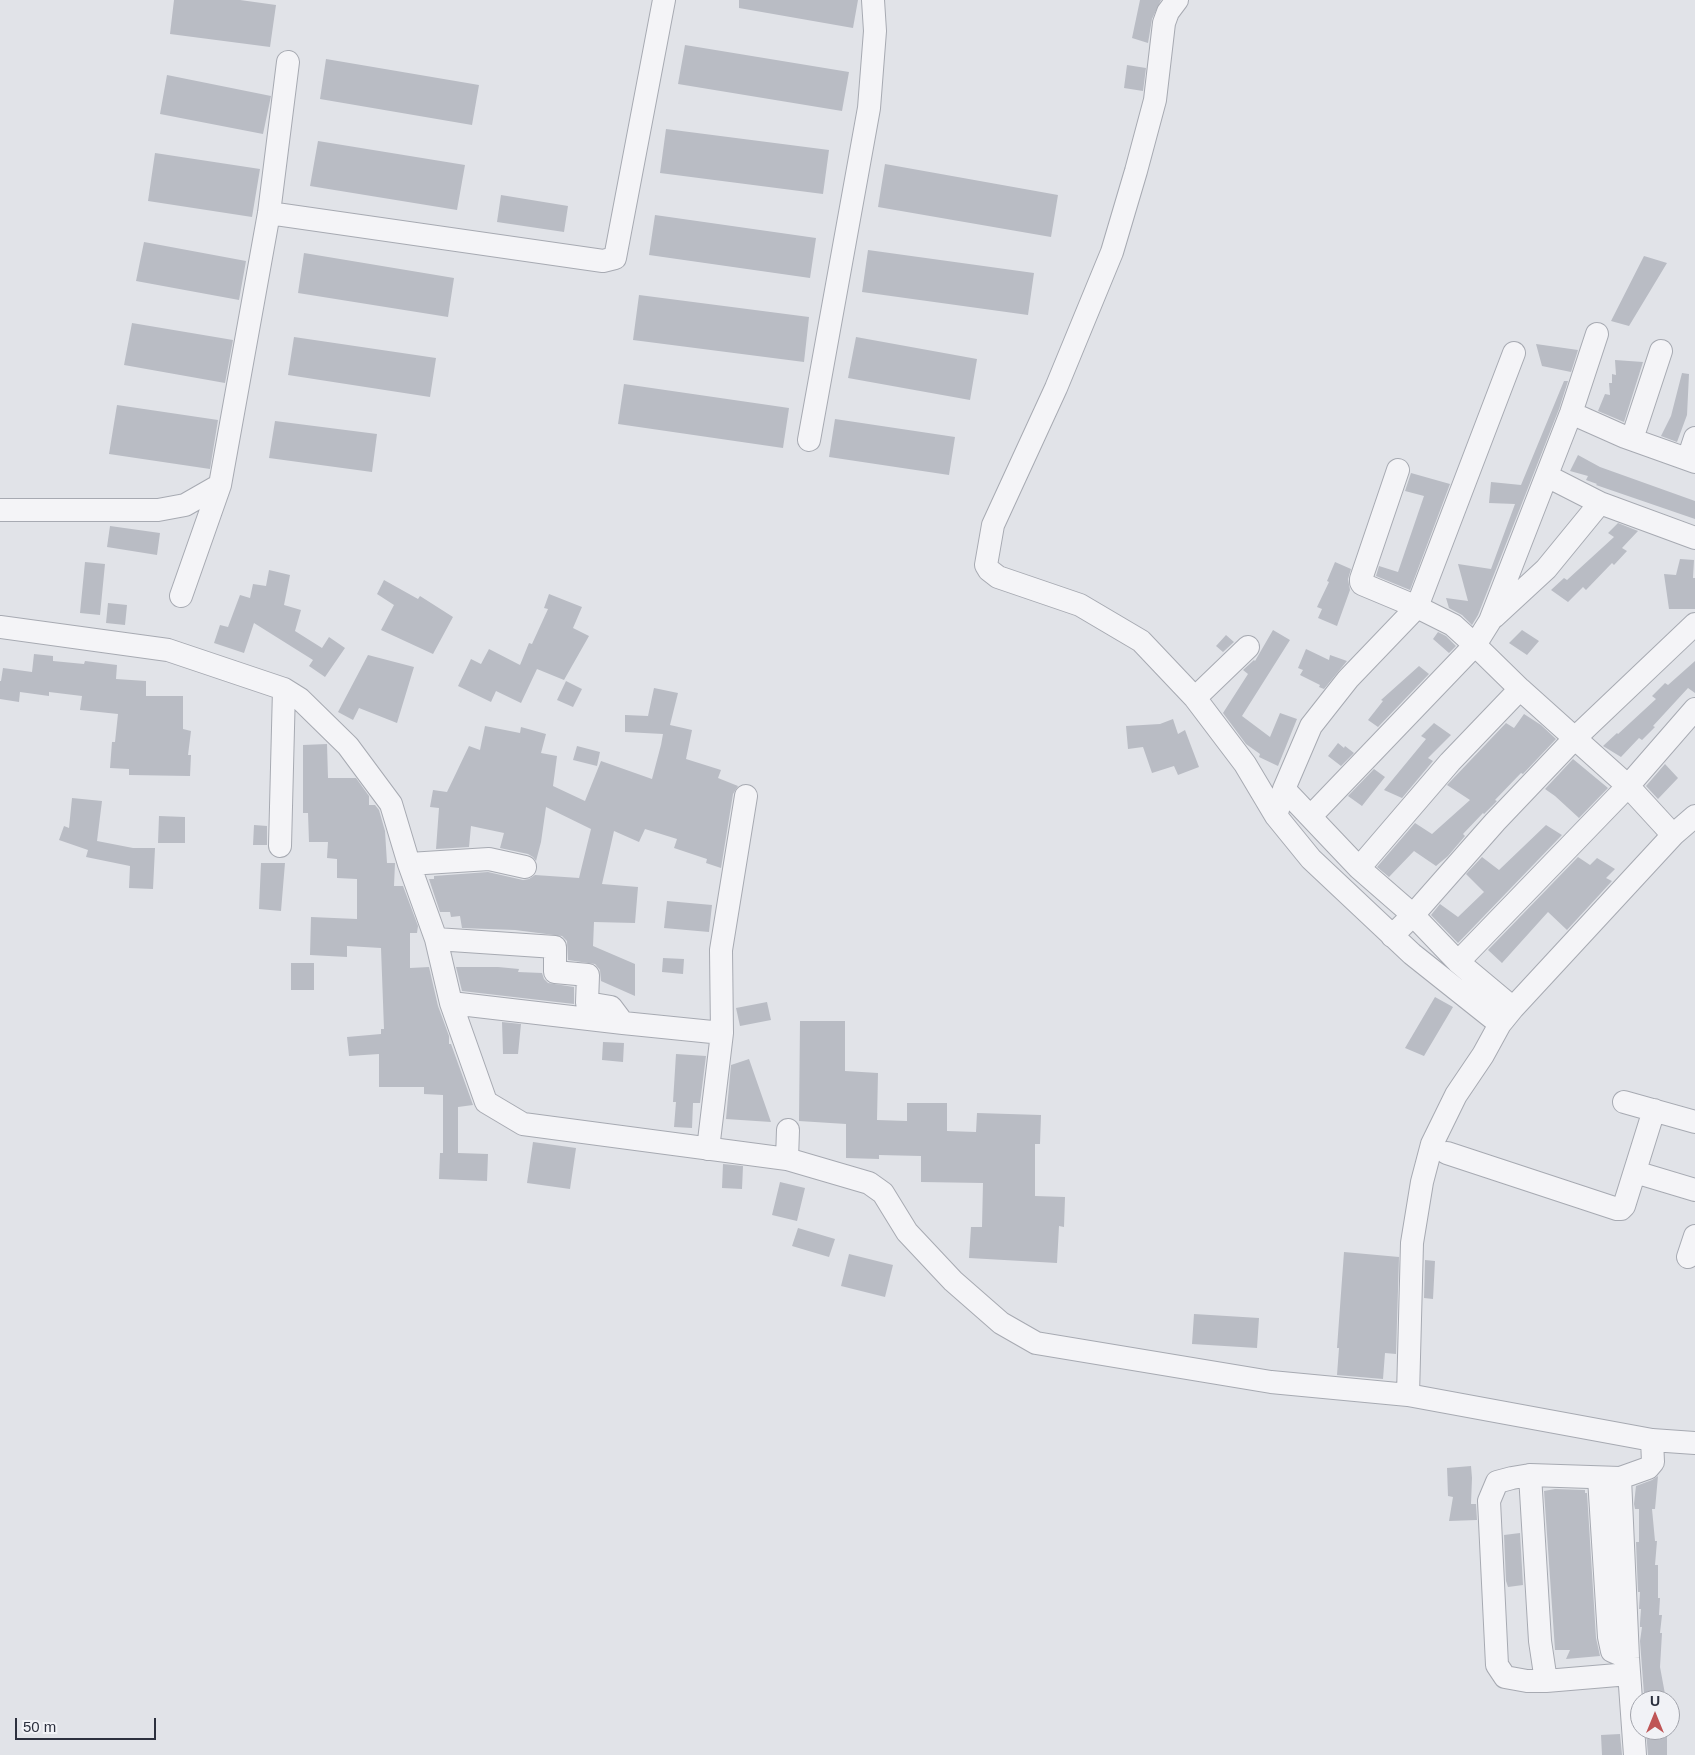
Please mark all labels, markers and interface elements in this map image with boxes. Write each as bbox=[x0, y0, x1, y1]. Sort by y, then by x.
north arrow bbox=[1630, 1690, 1680, 1740]
text: U bbox=[1650, 1693, 1660, 1709]
scale bar bbox=[18, 1708, 159, 1740]
text: 50 m bbox=[23, 1718, 56, 1735]

